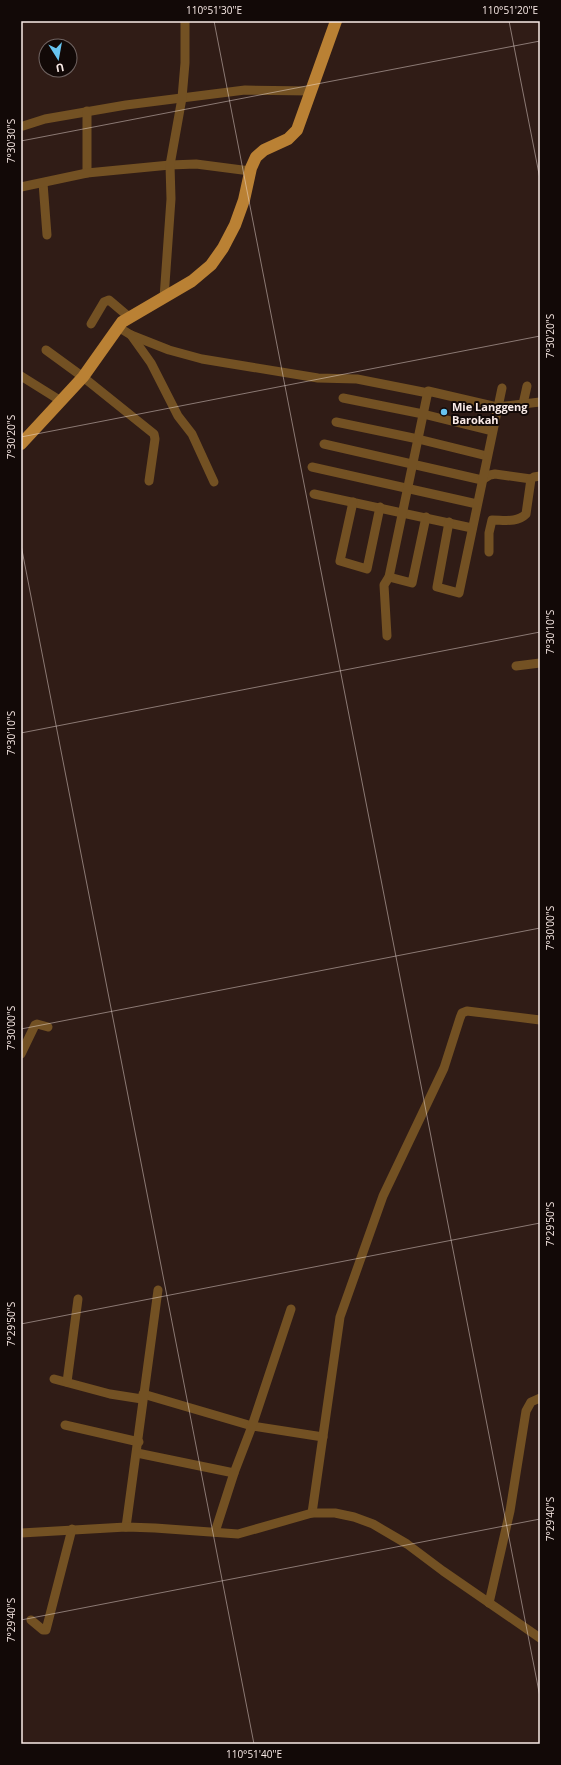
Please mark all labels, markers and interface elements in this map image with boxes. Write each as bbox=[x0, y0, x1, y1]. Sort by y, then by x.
text: 110°51'30"E bbox=[186, 3, 242, 17]
text: 110°51'20"E bbox=[482, 3, 538, 17]
north arrow bbox=[38, 38, 78, 78]
text: U bbox=[54, 60, 66, 76]
text: 7°30'30"S bbox=[4, 119, 18, 163]
text: 7°30'20"S bbox=[543, 314, 557, 358]
place label: Mie Langgeng Barokah bbox=[452, 399, 528, 427]
marker: Mie Langgeng Barokah bbox=[439, 407, 449, 417]
text: 7°30'20"S bbox=[4, 415, 18, 459]
text: 7°30'10"S bbox=[543, 610, 557, 654]
text: 7°30'10"S bbox=[4, 711, 18, 755]
text: 7°30'00"S bbox=[543, 906, 557, 950]
text: 7°30'00"S bbox=[4, 1006, 18, 1050]
text: 7°29'50"S bbox=[543, 1202, 557, 1246]
text: 7°29'50"S bbox=[4, 1302, 18, 1346]
text: 7°29'40"S bbox=[543, 1497, 557, 1541]
text: 7°29'40"S bbox=[4, 1598, 18, 1642]
text: 110°51'40"E bbox=[226, 1747, 282, 1761]

